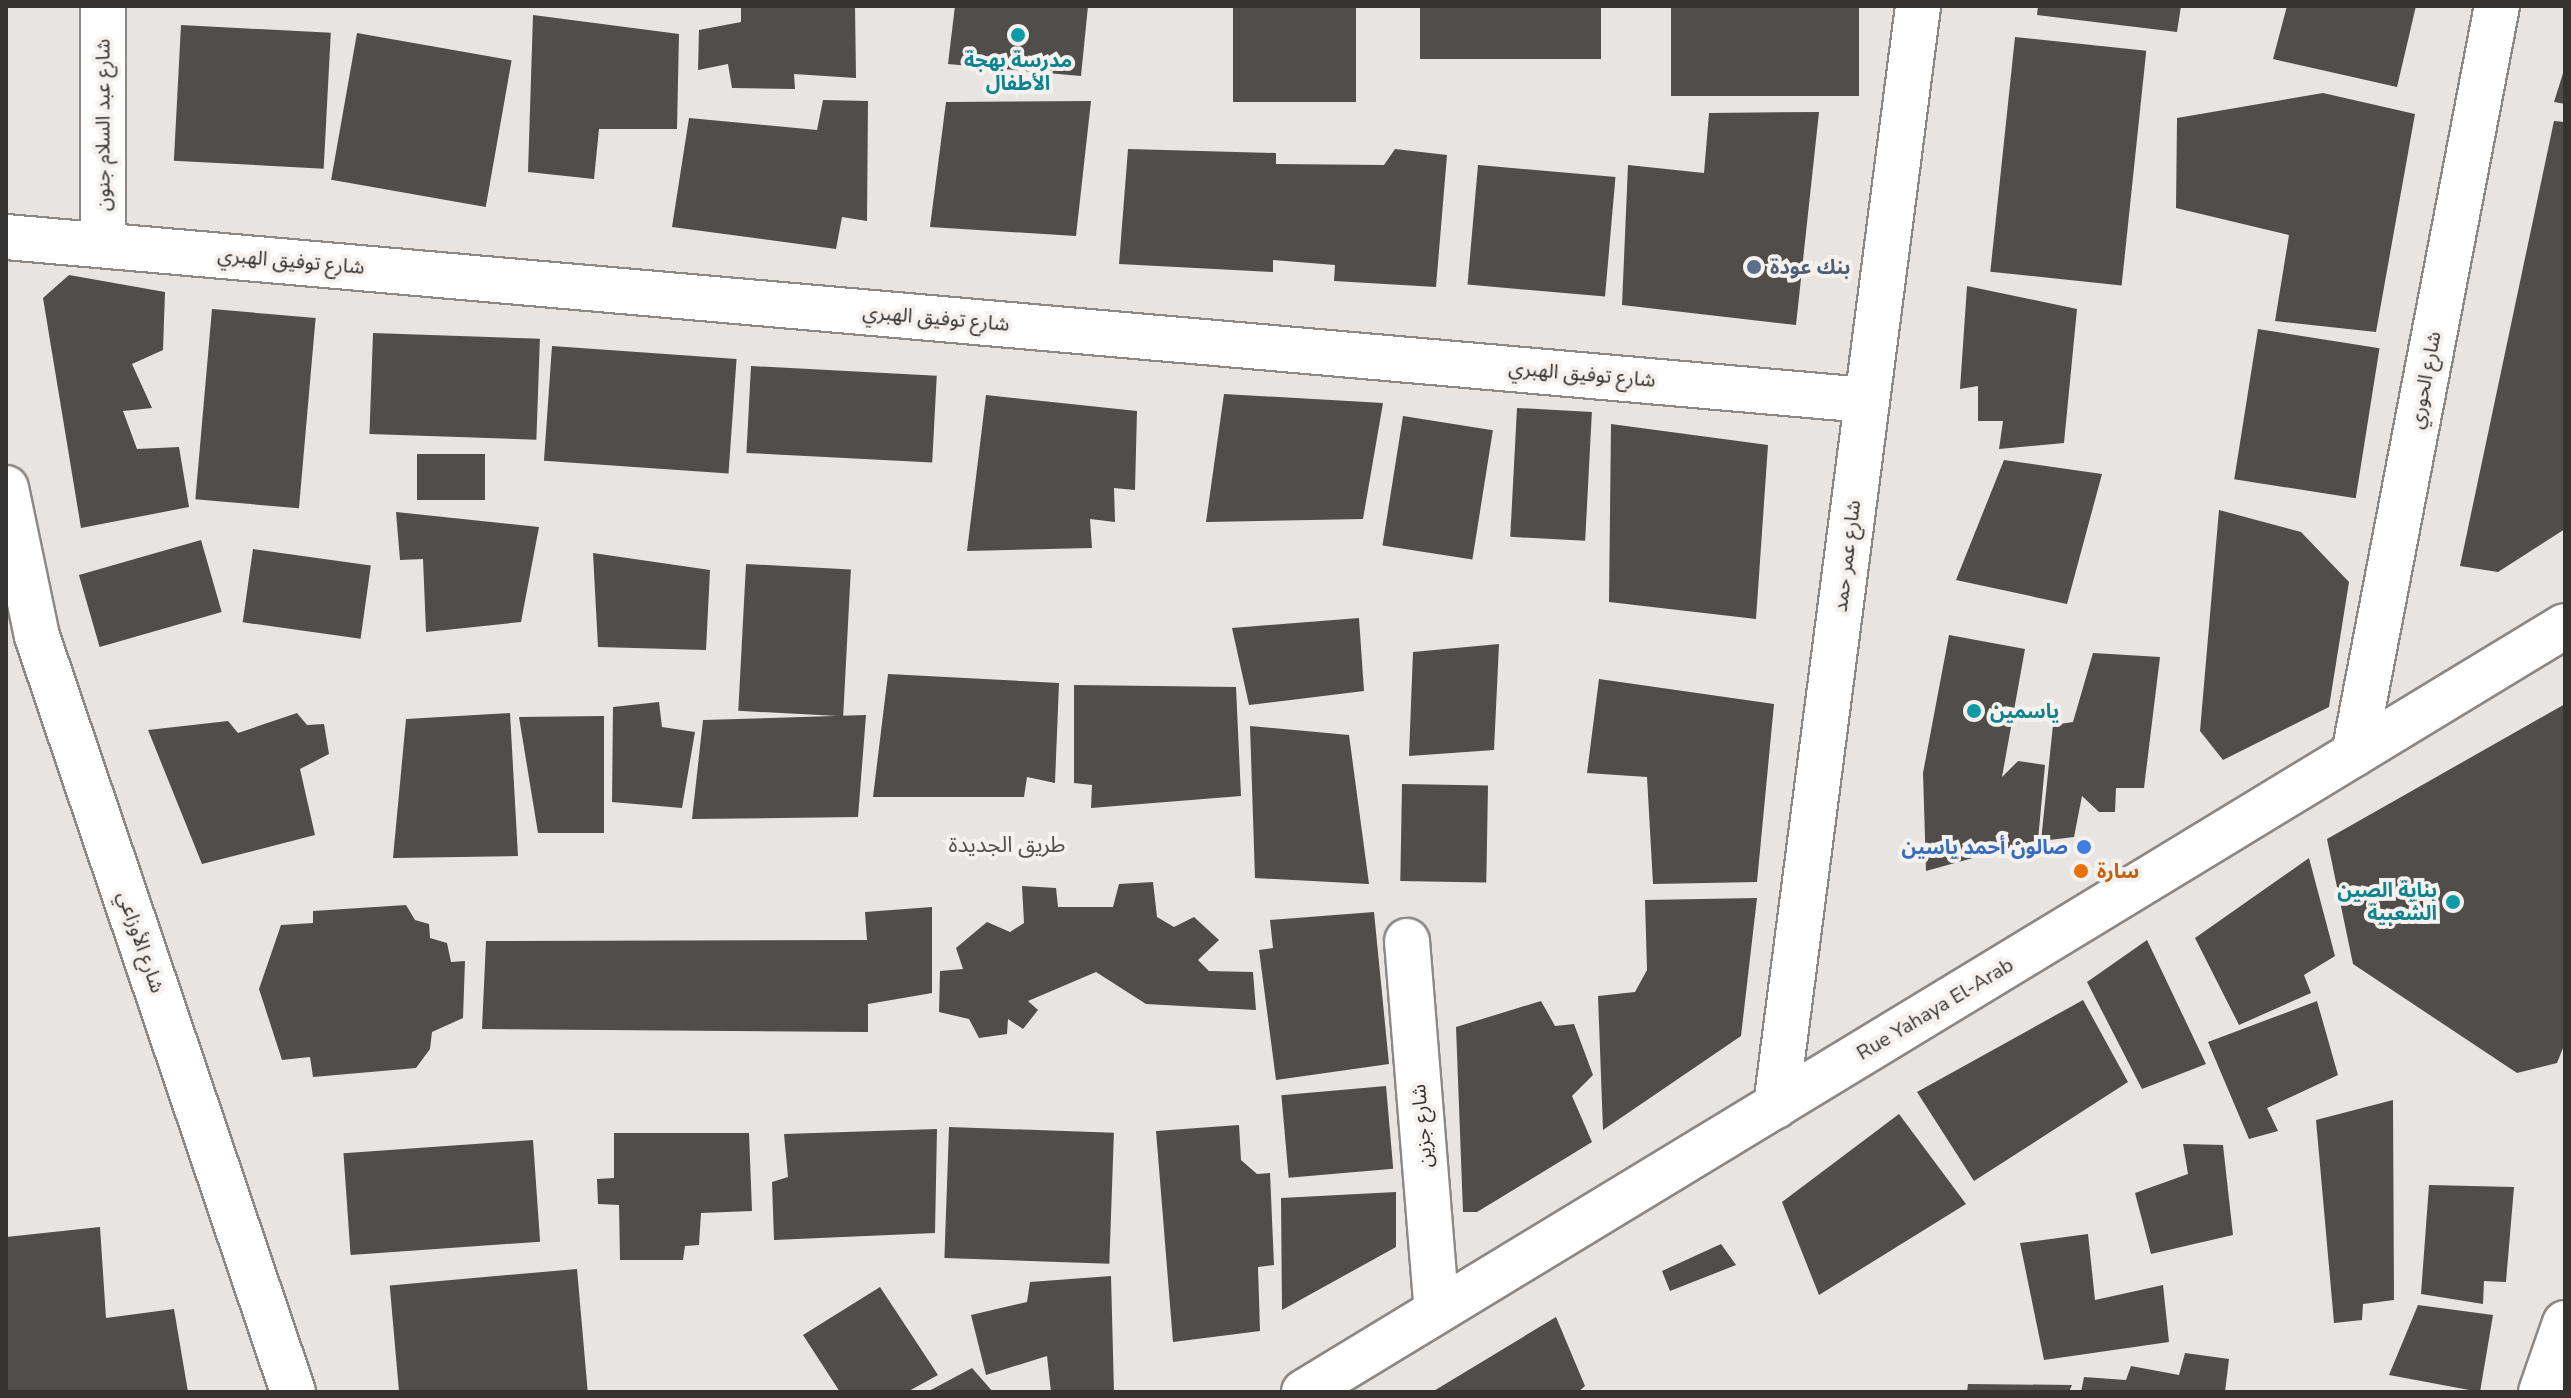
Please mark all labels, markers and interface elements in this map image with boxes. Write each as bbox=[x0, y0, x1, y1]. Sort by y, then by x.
marker: مدرسة بهجة الأطفال bbox=[1009, 26, 1027, 44]
street label: شارع عبد السلام جنون bbox=[91, 39, 115, 211]
place label: مدرسة بهجة الأطفال bbox=[964, 48, 1072, 95]
street label: شارع توفيق الهبري bbox=[217, 243, 365, 279]
place label: بنك عودة bbox=[1770, 255, 1850, 279]
marker: بنك عودة bbox=[1745, 258, 1763, 276]
street label: شارع توفيق الهبري bbox=[862, 300, 1010, 336]
street label: شارع الحوري bbox=[2404, 329, 2446, 431]
street label: شارع توفيق الهبري bbox=[1508, 356, 1656, 392]
street label: شارع عمر حمد bbox=[1828, 499, 1866, 613]
place label: ياسمين bbox=[1990, 699, 2059, 723]
marker: ياسمين bbox=[1965, 702, 1983, 720]
district label: طريق الجديدة bbox=[949, 833, 1065, 859]
place label: صالون أحمد ياسين bbox=[1901, 835, 2068, 859]
marker: صالون أحمد ياسين bbox=[2075, 838, 2093, 856]
place label: سارة bbox=[2097, 859, 2139, 883]
marker: سارة bbox=[2072, 862, 2090, 880]
place label: بناية الصين الشعبية bbox=[2337, 878, 2437, 925]
street label: شارع الأوزاعي bbox=[112, 888, 170, 996]
marker: بناية الصين الشعبية bbox=[2444, 893, 2462, 911]
street label: Rue Yahaya El-Arab bbox=[1852, 953, 2018, 1065]
street label: شارع جزين bbox=[1406, 1083, 1438, 1169]

